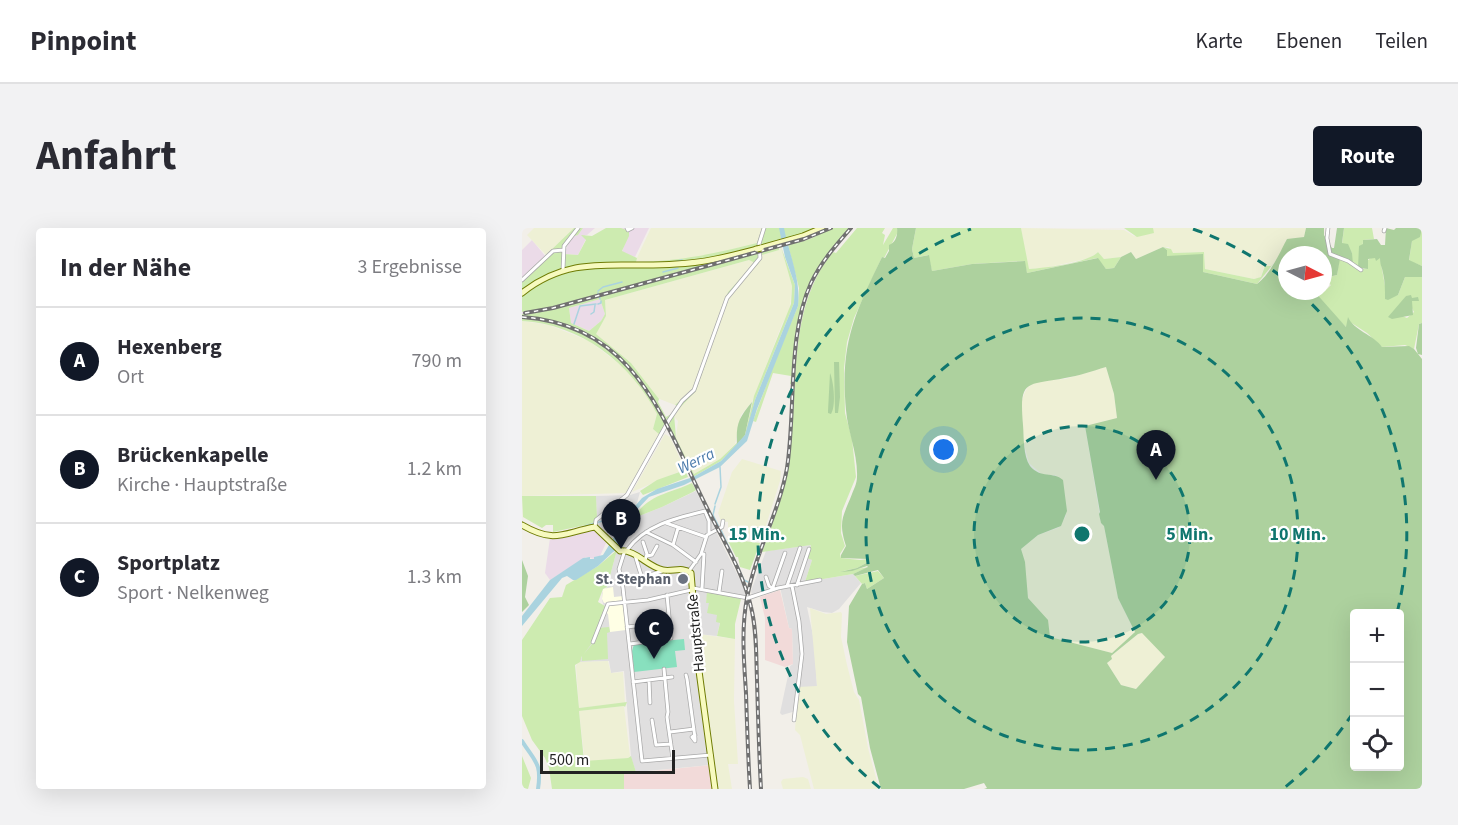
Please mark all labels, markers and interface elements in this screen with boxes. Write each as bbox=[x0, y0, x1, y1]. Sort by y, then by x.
text: Pinpoint bbox=[30, 21, 137, 61]
text: Karte bbox=[1196, 26, 1243, 56]
text: Ebenen bbox=[1276, 26, 1342, 56]
text: Teilen bbox=[1375, 26, 1428, 56]
text: Anfahrt bbox=[36, 126, 177, 186]
button: Route bbox=[1313, 126, 1422, 186]
north arrow bbox=[1278, 246, 1332, 300]
text: In der Nähe bbox=[60, 249, 191, 286]
text: 3 Ergebnisse bbox=[357, 253, 462, 281]
text: Hexenberg bbox=[117, 331, 222, 363]
text: A bbox=[74, 347, 85, 375]
text: 790 m bbox=[412, 347, 462, 375]
text: Ort bbox=[117, 363, 144, 391]
pin: A bbox=[1136, 430, 1176, 480]
your location bbox=[929, 435, 958, 464]
text: Brückenkapelle bbox=[117, 439, 269, 471]
water label: Werra bbox=[674, 442, 719, 479]
text: B bbox=[73, 455, 86, 483]
text: 1.2 km bbox=[407, 455, 462, 483]
text: Kirche · Hauptstraße bbox=[117, 471, 287, 499]
pin: B bbox=[602, 500, 640, 549]
text: 15 Min. bbox=[729, 522, 786, 547]
text: 5 Min. bbox=[1166, 522, 1214, 547]
text: 10 Min. bbox=[1270, 522, 1327, 547]
centre of rings bbox=[1072, 524, 1092, 544]
text: Sportplatz bbox=[117, 547, 220, 579]
text: C bbox=[74, 563, 85, 591]
text: 1.3 km bbox=[407, 563, 462, 591]
place label: St. Stephan bbox=[595, 569, 671, 590]
marker: St. Stephan bbox=[676, 572, 690, 586]
text: Sport · Nelkenweg bbox=[117, 579, 269, 607]
street label: Hauptstraße bbox=[682, 593, 710, 673]
map controls bbox=[1350, 609, 1404, 771]
button: + bbox=[1350, 609, 1404, 663]
pin: C bbox=[634, 610, 674, 659]
button: − bbox=[1350, 663, 1404, 717]
button: locate bbox=[1350, 717, 1404, 771]
scale bar bbox=[540, 747, 675, 774]
text: 500 m bbox=[549, 749, 589, 771]

